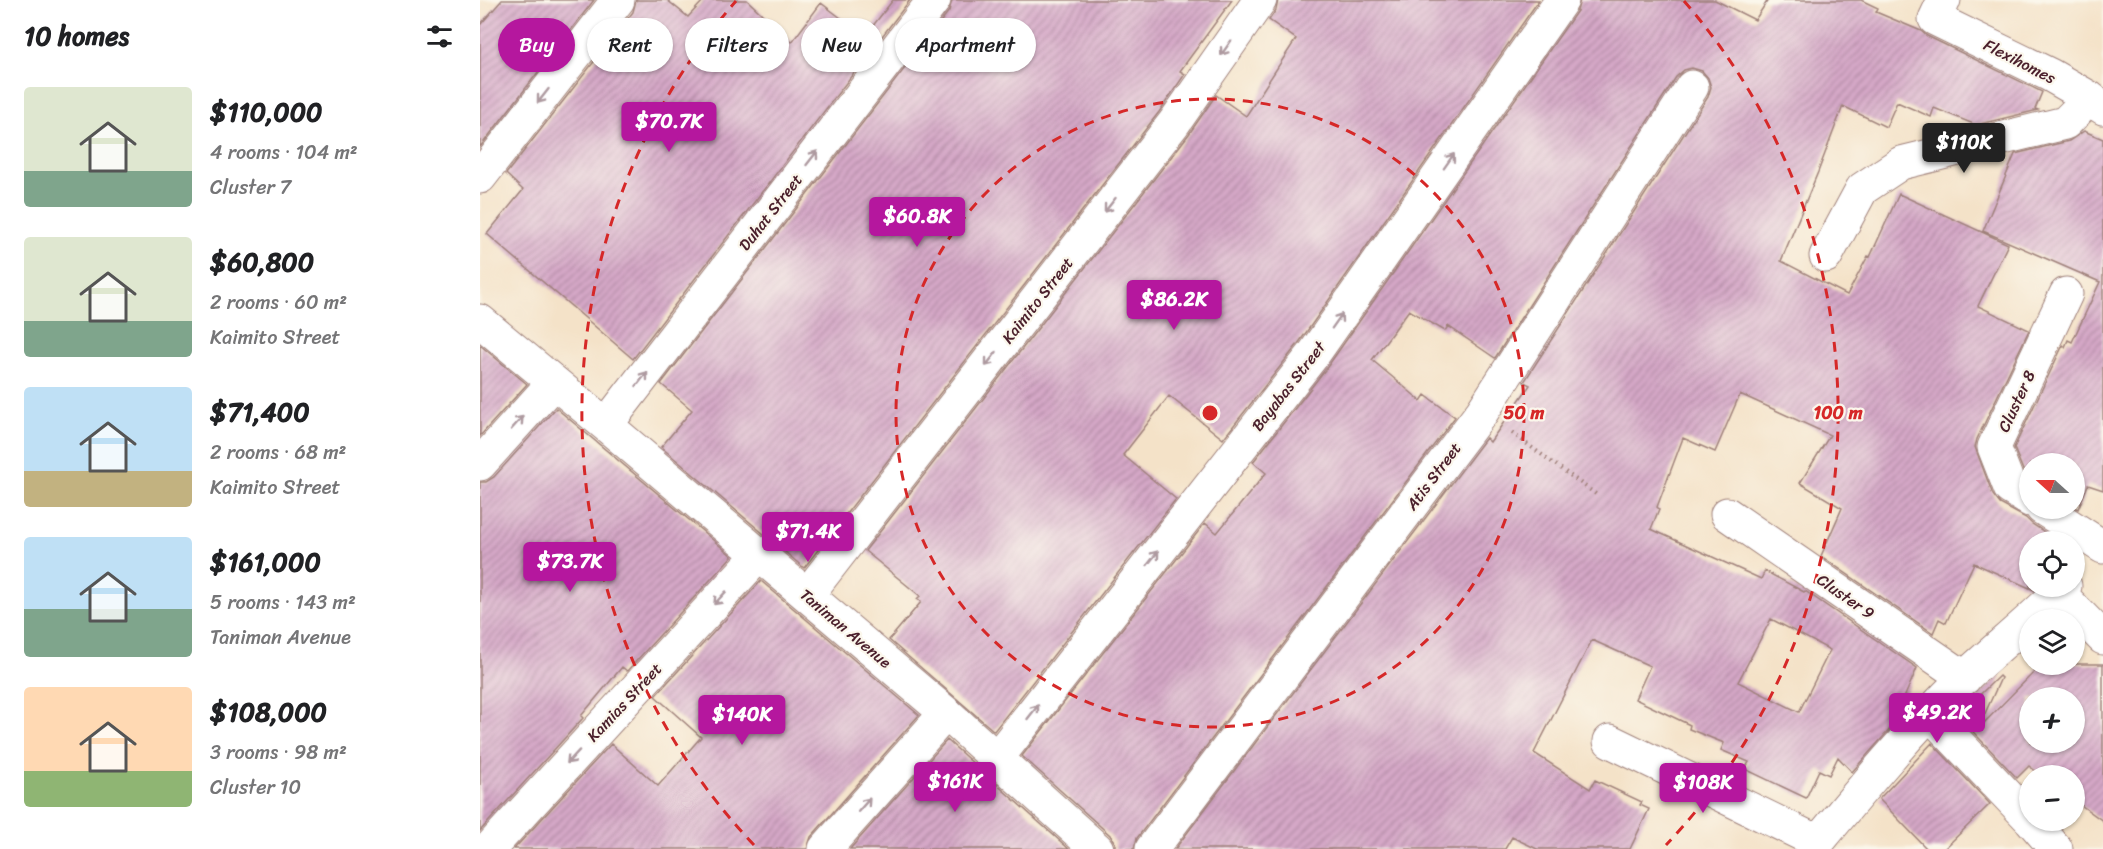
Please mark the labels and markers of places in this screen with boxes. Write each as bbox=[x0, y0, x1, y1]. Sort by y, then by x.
pin: $70.7K bbox=[620, 102, 718, 153]
pin: $110K bbox=[1922, 123, 2006, 174]
pin: $60.8K bbox=[868, 197, 966, 248]
pin: $86.2K bbox=[1125, 280, 1223, 331]
centre of rings bbox=[1200, 403, 1220, 423]
pin: $71.4K bbox=[759, 512, 857, 563]
pin: $73.7K bbox=[521, 542, 619, 593]
pin: $49.2K bbox=[1888, 693, 1986, 744]
pin: $140K bbox=[700, 695, 784, 746]
pin: $161K bbox=[913, 762, 997, 813]
pin: $108K bbox=[1661, 763, 1745, 814]

